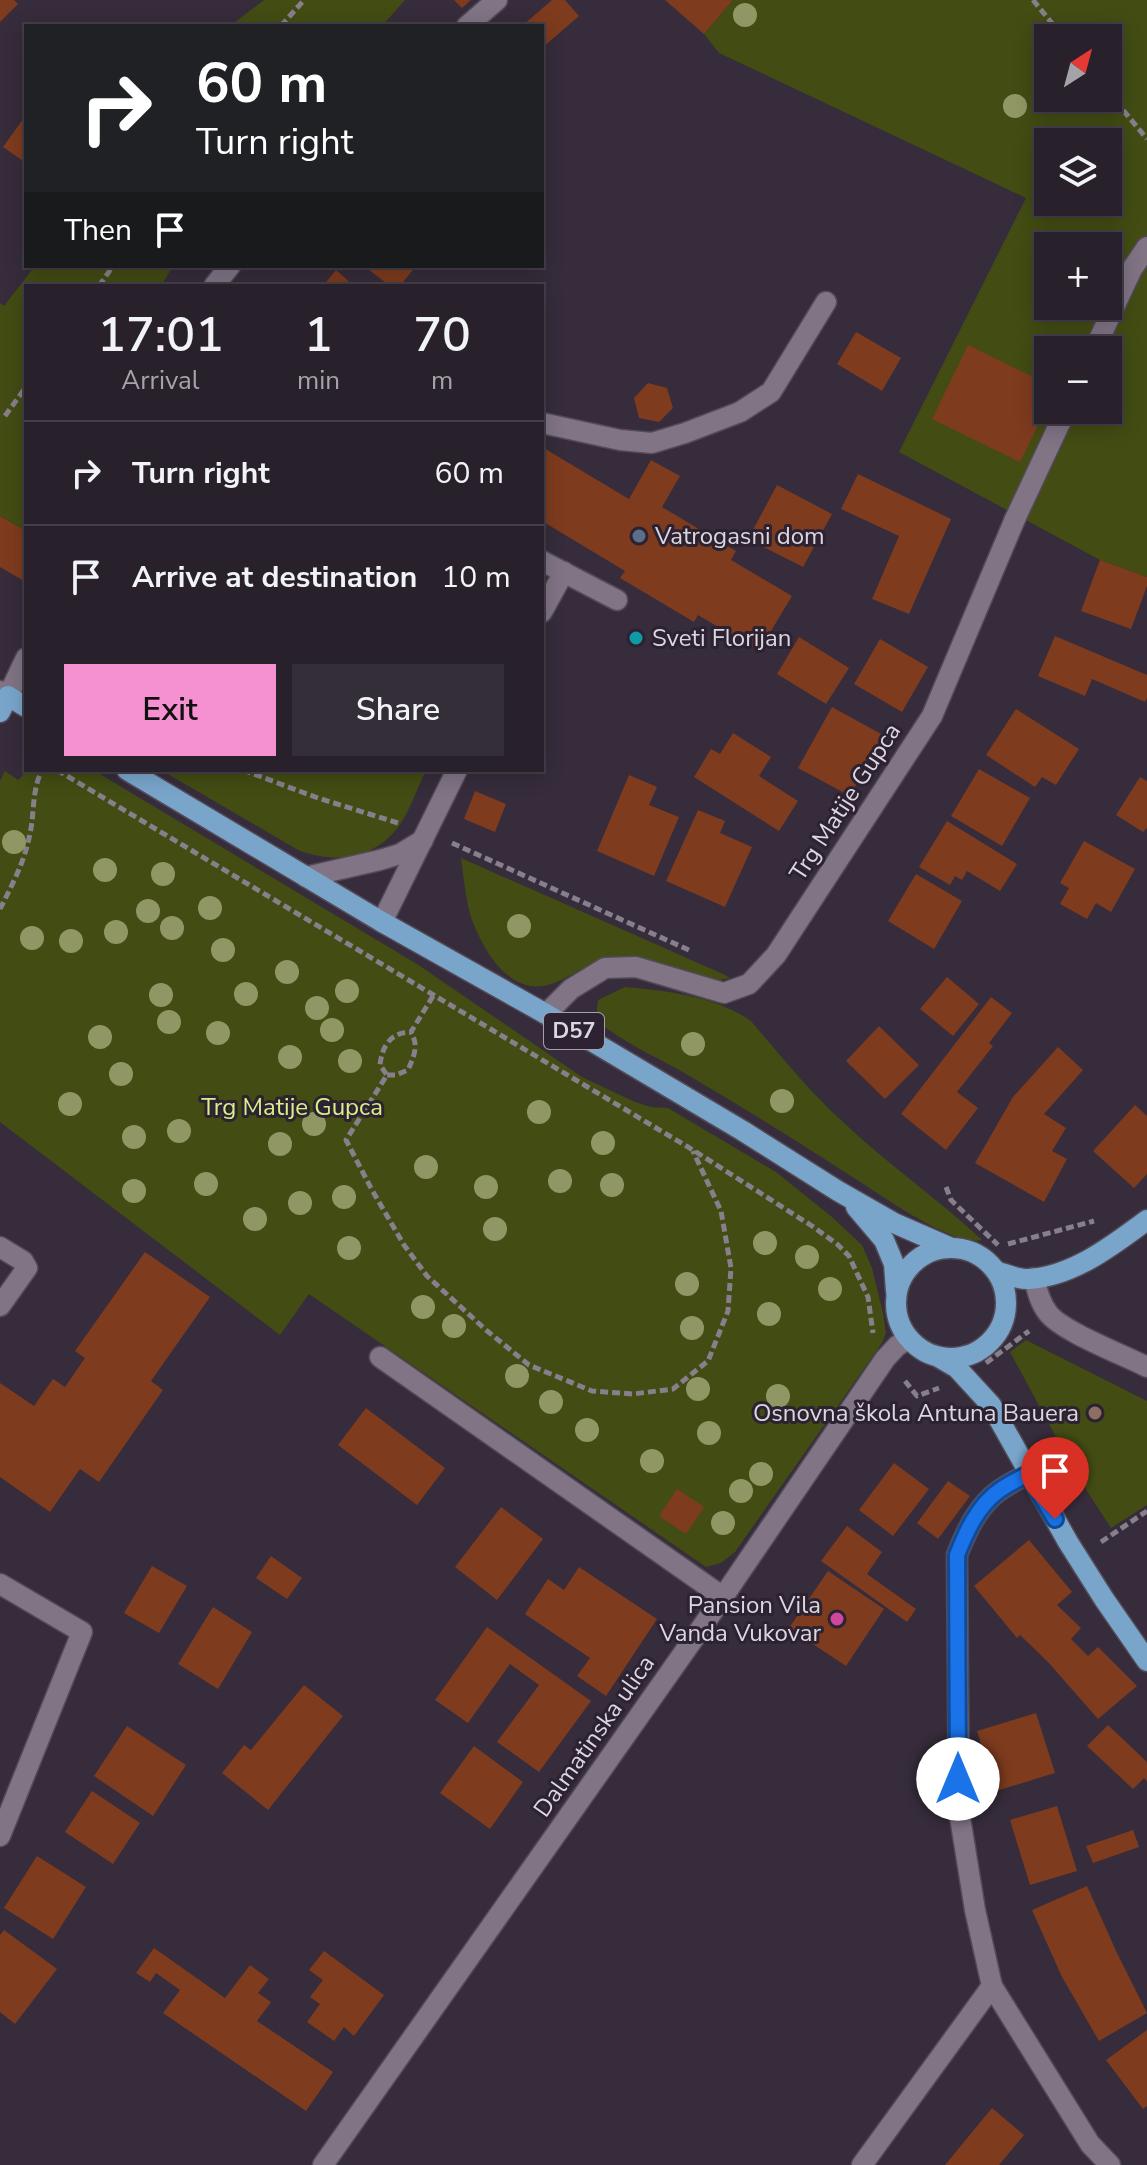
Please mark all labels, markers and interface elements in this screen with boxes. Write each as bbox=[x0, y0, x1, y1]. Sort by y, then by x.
north arrow bbox=[1034, 24, 1122, 112]
map controls bbox=[1034, 24, 1122, 424]
text: 60 m bbox=[196, 45, 327, 122]
icon: right bbox=[64, 56, 168, 160]
text: Turn right bbox=[196, 118, 353, 167]
button: layers bbox=[1034, 128, 1122, 216]
icon: arrive bbox=[148, 208, 192, 252]
text: Then bbox=[64, 210, 132, 251]
button: + bbox=[1034, 232, 1122, 320]
text: 17:01 bbox=[97, 302, 224, 368]
text: 1 bbox=[304, 302, 333, 368]
text: 70 bbox=[413, 302, 471, 368]
button: − bbox=[1034, 336, 1122, 424]
text: Arrival bbox=[121, 363, 200, 398]
text: min bbox=[297, 363, 340, 398]
text: m bbox=[431, 363, 453, 398]
icon: right bbox=[64, 451, 108, 495]
text: Turn right bbox=[132, 453, 270, 494]
text: 60 m bbox=[435, 453, 504, 494]
place label: Vatrogasni dom bbox=[654, 520, 825, 552]
marker: Vatrogasni dom bbox=[630, 527, 648, 545]
icon: arrive bbox=[64, 555, 108, 599]
text: Arrive at destination bbox=[132, 557, 417, 598]
text: 10 m bbox=[441, 557, 511, 598]
place label: Sveti Florijan bbox=[652, 622, 791, 654]
marker: Sveti Florijan bbox=[627, 629, 645, 647]
button: Exit bbox=[64, 664, 276, 756]
button: Share bbox=[292, 664, 504, 756]
street label: Trg Matije Gupca bbox=[782, 717, 908, 887]
road number: D57 bbox=[544, 1013, 604, 1049]
park label: Trg Matije Gupca bbox=[201, 1091, 383, 1123]
place label: Osnovna škola Antuna Bauera bbox=[753, 1397, 1079, 1429]
marker: Osnovna škola Antuna Bauera bbox=[1086, 1404, 1104, 1422]
pin bbox=[1021, 1437, 1089, 1519]
icon: arrive bbox=[1033, 1449, 1077, 1493]
place label: Pansion Vila Vanda Vukovar bbox=[659, 1589, 821, 1649]
marker: Pansion Vila Vanda Vukovar bbox=[828, 1610, 846, 1628]
street label: Dalmatinska ulica bbox=[526, 1649, 662, 1823]
position arrow bbox=[916, 1737, 1000, 1821]

